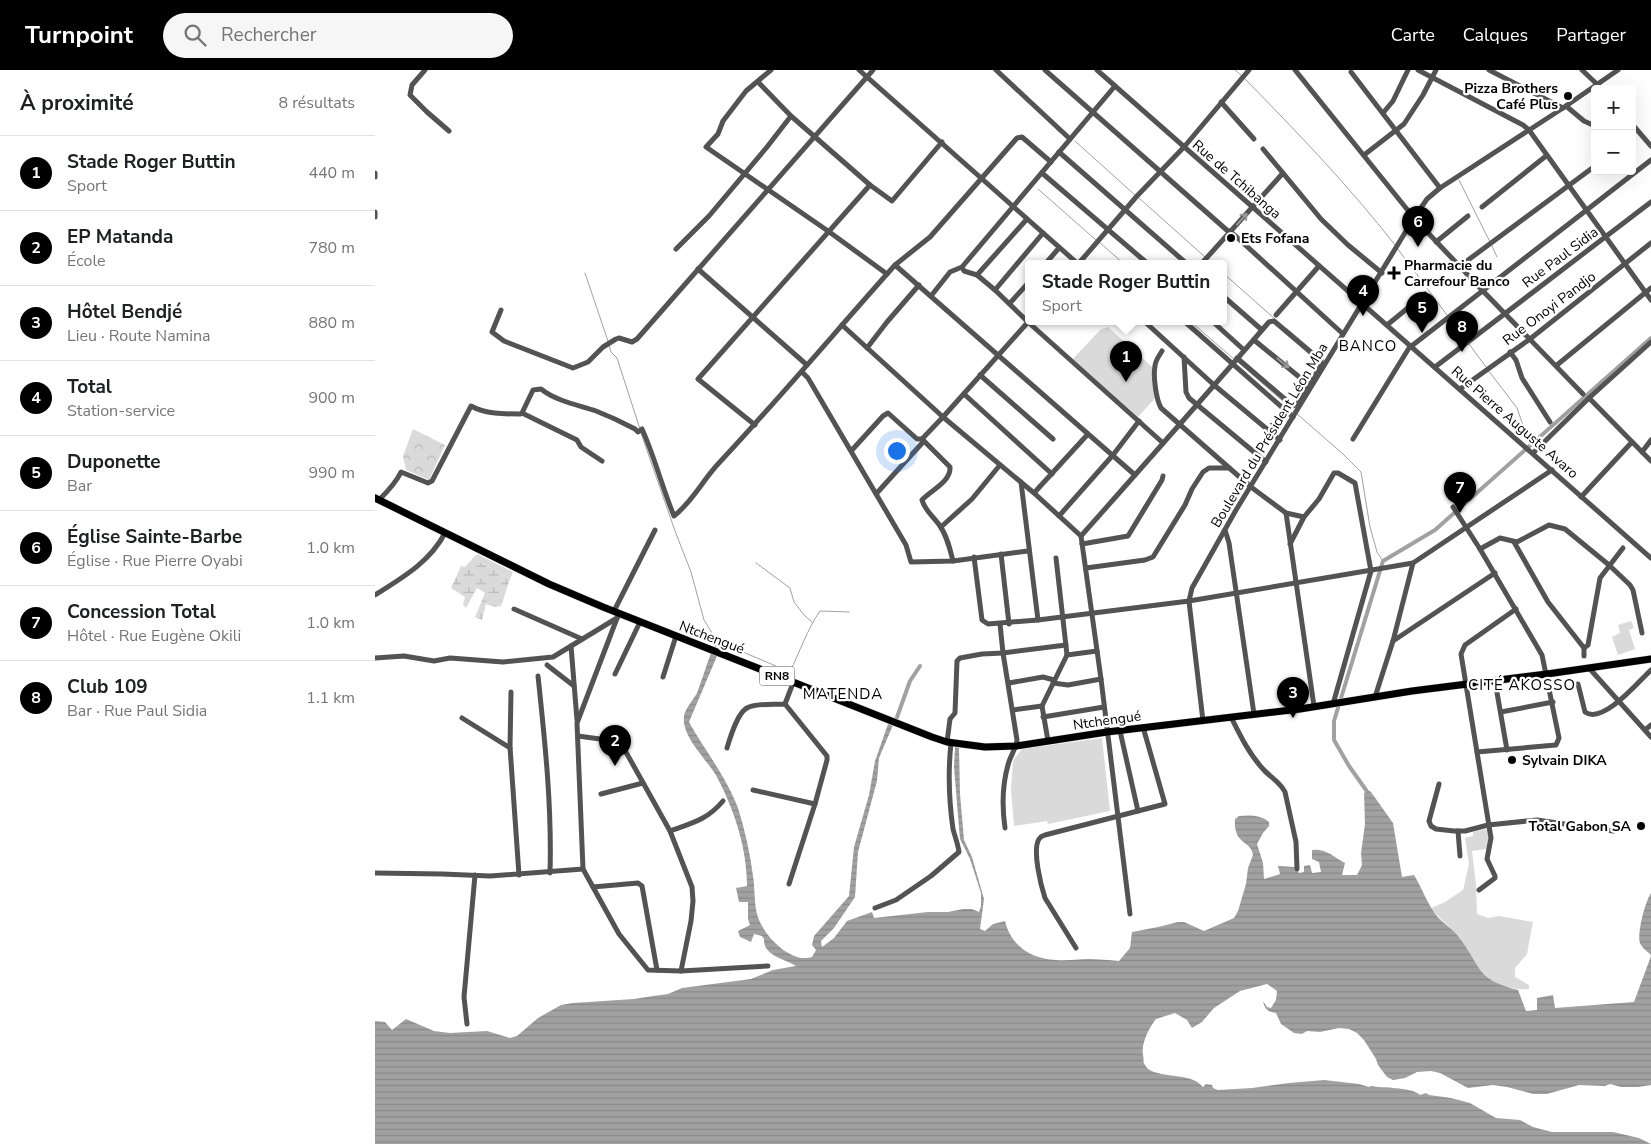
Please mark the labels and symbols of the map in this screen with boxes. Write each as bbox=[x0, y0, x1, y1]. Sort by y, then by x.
place label: Pizza Brothers Café Plus bbox=[1464, 79, 1558, 114]
marker: Pizza Brothers Café Plus bbox=[1562, 90, 1574, 102]
street label: Rue de Tchibanga bbox=[1188, 136, 1285, 223]
pin: 6 bbox=[1402, 206, 1434, 247]
one-way arrow bbox=[1236, 212, 1247, 225]
street label: Rue Paul Sidia bbox=[1518, 223, 1602, 292]
place label: Ets Fofana bbox=[1241, 229, 1309, 248]
marker: Ets Fofana bbox=[1225, 232, 1237, 244]
place label: Pharmacie du Carrefour Banco bbox=[1404, 256, 1510, 291]
marker: Pharmacie du Carrefour Banco bbox=[1388, 267, 1400, 279]
street label: Rue Onoyi Pandjo bbox=[1499, 267, 1600, 350]
pin: 4 bbox=[1347, 275, 1379, 316]
pin: 5 bbox=[1406, 292, 1438, 333]
pin: 8 bbox=[1446, 311, 1478, 352]
district label: BANCO bbox=[1339, 336, 1397, 356]
street label: Boulevard du Président Léon Mba bbox=[1207, 339, 1332, 531]
pin: 1 bbox=[1110, 341, 1142, 382]
one-way arrow bbox=[1276, 358, 1289, 369]
street label: Rue Pierre Auguste Avaro bbox=[1447, 362, 1582, 483]
your location bbox=[884, 438, 910, 464]
pin: 7 bbox=[1444, 472, 1476, 513]
street label: Ntchengué bbox=[676, 616, 747, 659]
road number: RN8 bbox=[759, 666, 795, 686]
district label: CITÉ AKOSSO bbox=[1468, 675, 1576, 695]
pin: 3 bbox=[1277, 677, 1309, 718]
district label: MATENDA bbox=[803, 684, 883, 704]
street label: Ntchengué bbox=[1072, 706, 1142, 735]
pin: 2 bbox=[599, 725, 631, 766]
place label: Sylvain DIKA bbox=[1522, 751, 1607, 770]
marker: Sylvain DIKA bbox=[1506, 754, 1518, 766]
place label: Total Gabon SA bbox=[1529, 817, 1632, 836]
marker: Total Gabon SA bbox=[1635, 820, 1647, 832]

